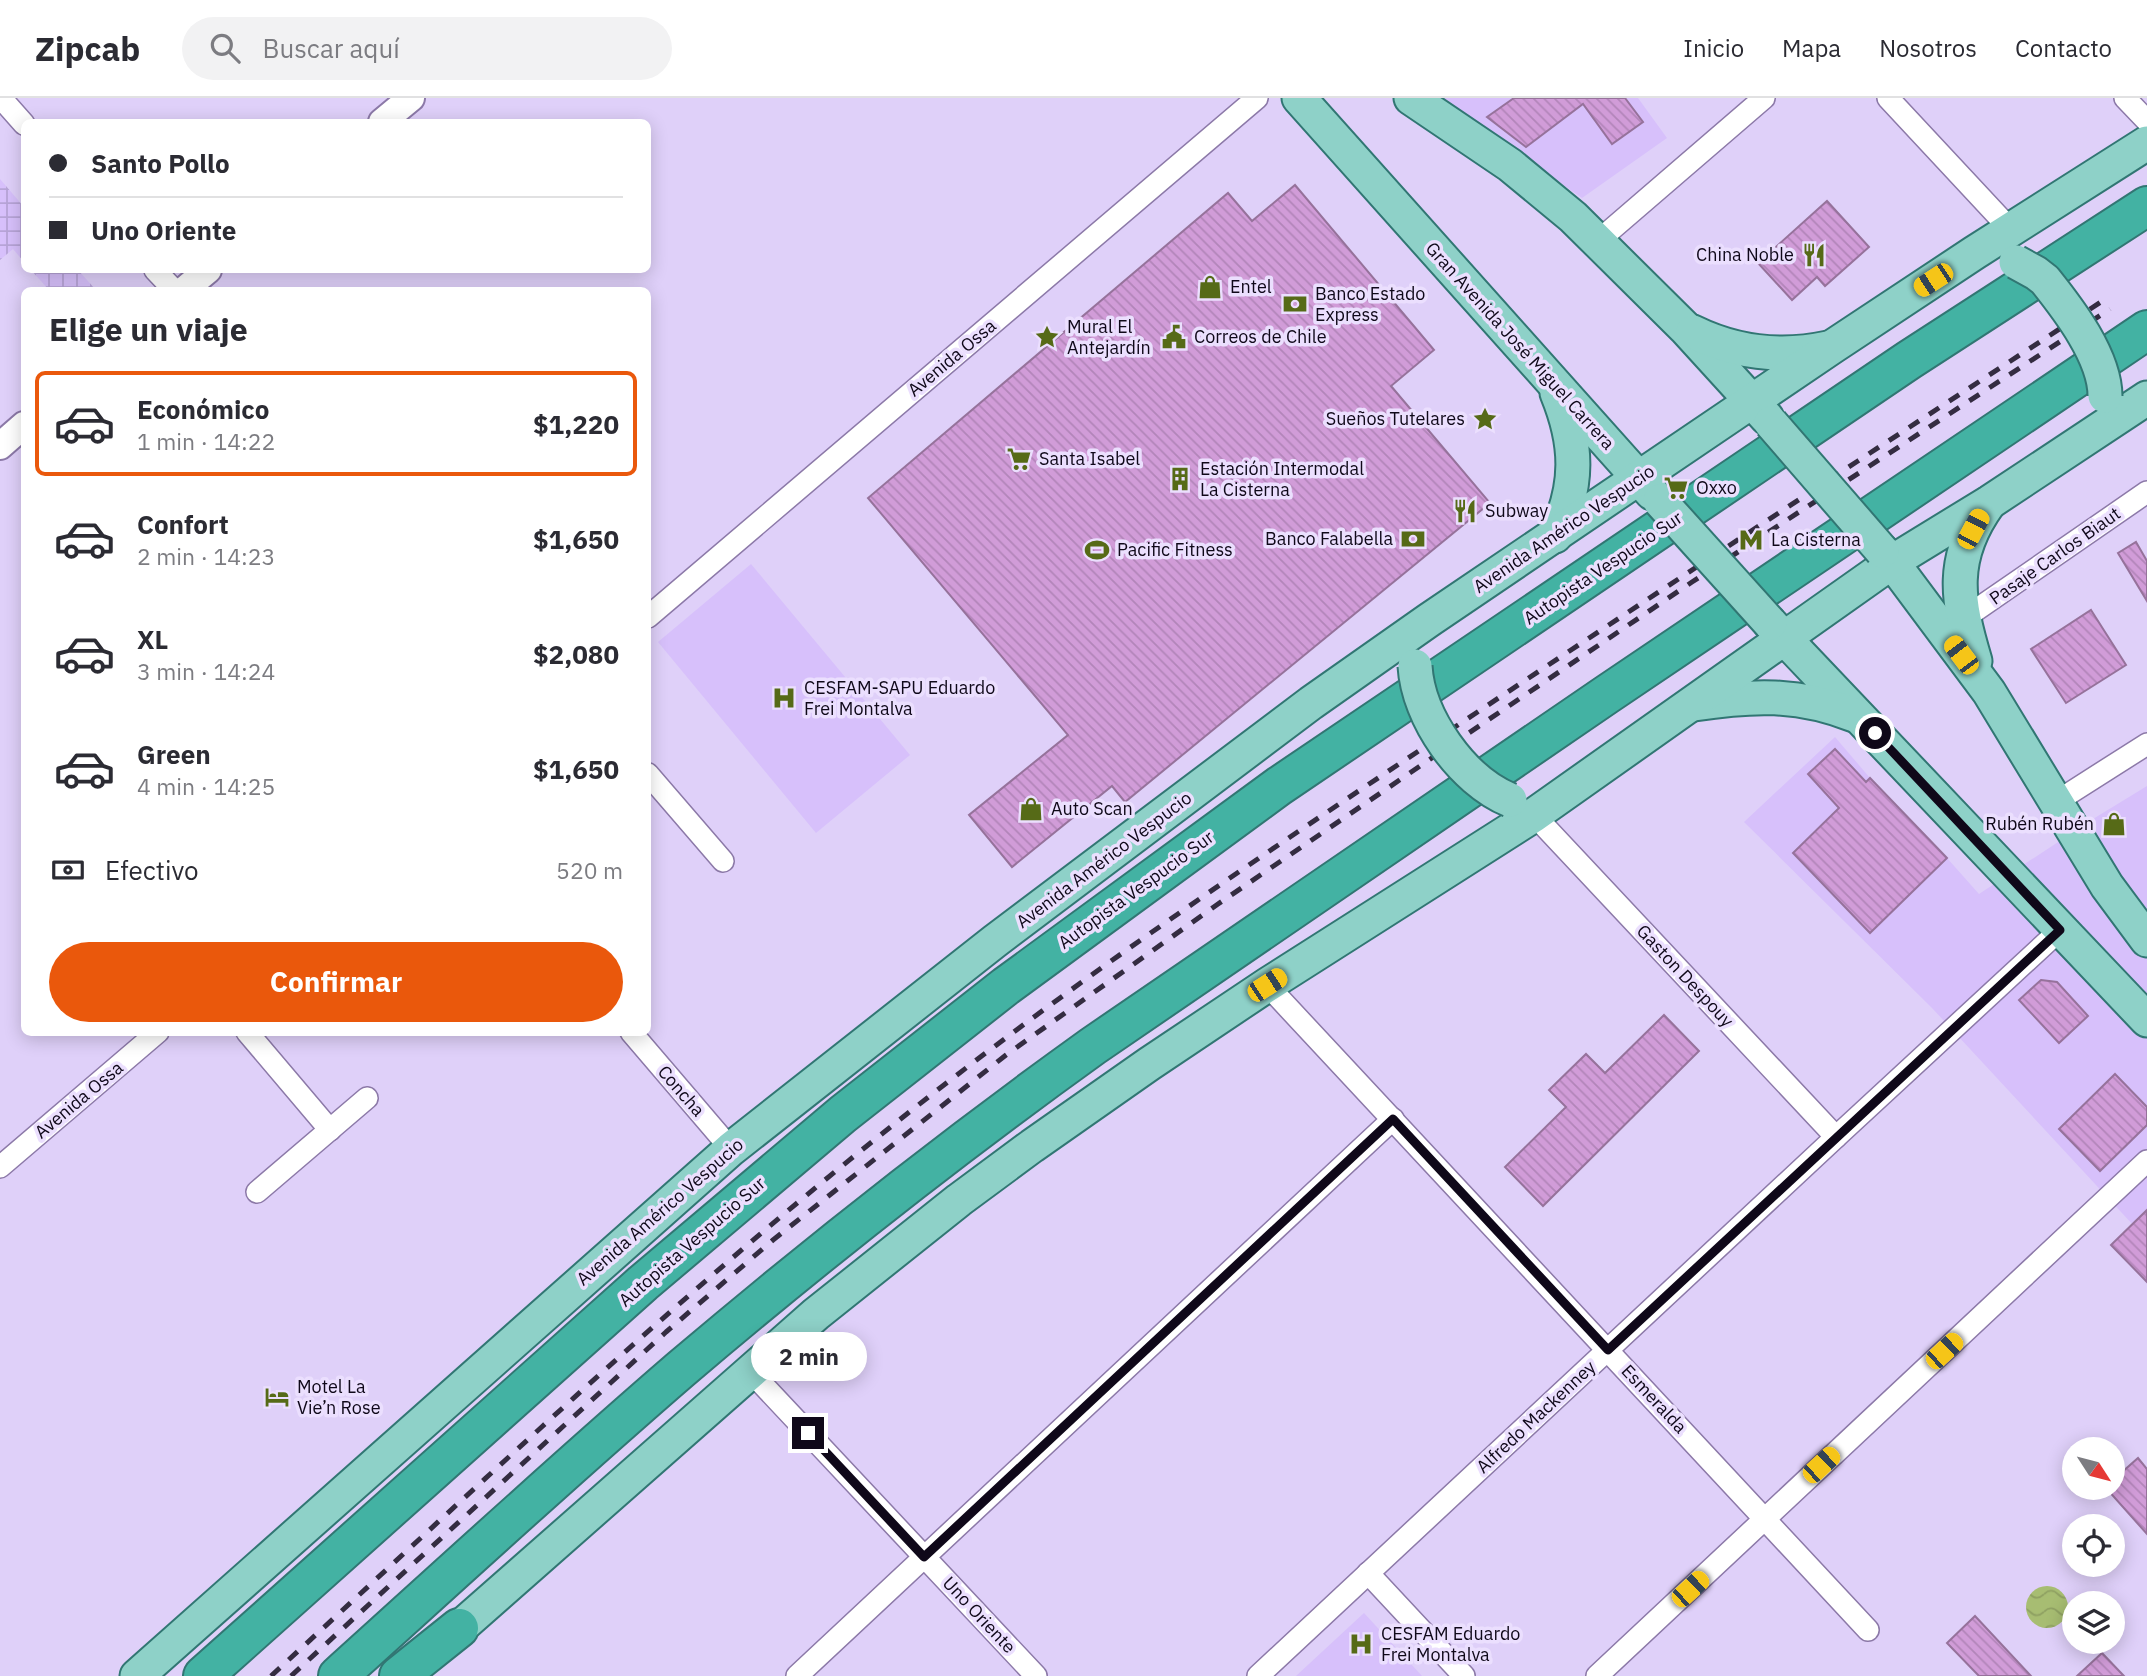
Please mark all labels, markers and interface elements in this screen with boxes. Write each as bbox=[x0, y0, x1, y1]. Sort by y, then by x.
search box bbox=[182, 17, 672, 80]
text: Zipcab bbox=[35, 27, 140, 70]
icon: search bbox=[206, 29, 244, 67]
text: Buscar aquí bbox=[262, 31, 400, 65]
text: Inicio bbox=[1683, 32, 1744, 64]
text: Mapa bbox=[1782, 32, 1841, 64]
text: Nosotros bbox=[1879, 32, 1977, 64]
text: Contacto bbox=[2015, 32, 2112, 64]
text: Santo Pollo bbox=[91, 146, 230, 180]
text: Uno Oriente bbox=[91, 213, 236, 247]
street label: Gran Avenida José Miguel Carrera bbox=[1421, 237, 1620, 455]
restaurant icon: China Noble bbox=[1800, 241, 1828, 269]
place label: China Noble bbox=[1696, 243, 1794, 266]
car bbox=[1910, 260, 1957, 300]
shop icon: Entel bbox=[1196, 273, 1224, 301]
place label: Entel bbox=[1230, 275, 1272, 298]
place label: Banco Estado Express bbox=[1315, 282, 1425, 326]
bank icon: Banco Estado Express bbox=[1281, 290, 1309, 318]
text: Elige un viaje bbox=[49, 308, 248, 350]
street label: Avenida Ossa bbox=[903, 314, 1001, 401]
place label: Mural El Antejardín bbox=[1067, 315, 1151, 359]
place icon: Mural El Antejardín bbox=[1033, 323, 1061, 351]
public building icon: Correos de Chile bbox=[1160, 323, 1188, 351]
place label: Correos de Chile bbox=[1194, 325, 1327, 348]
icon: car bbox=[53, 392, 116, 455]
text: Económico bbox=[137, 392, 269, 426]
place icon: Sueños Tutelares bbox=[1471, 405, 1499, 433]
text: $1,220 bbox=[533, 407, 619, 441]
place label: Sueños Tutelares bbox=[1326, 407, 1465, 430]
text: 1 min · 14:22 bbox=[137, 426, 275, 456]
supermarket icon: Santa Isabel bbox=[1005, 445, 1033, 473]
place label: Santa Isabel bbox=[1039, 447, 1140, 470]
place label: Estación Intermodal La Cisterna bbox=[1200, 457, 1364, 501]
street label: Avenida Américo Vespucio bbox=[1469, 459, 1659, 598]
building icon: Estación Intermodal La Cisterna bbox=[1166, 465, 1194, 493]
supermarket icon: Oxxo bbox=[1662, 474, 1690, 502]
place label: Oxxo bbox=[1696, 476, 1737, 499]
restaurant icon: Subway bbox=[1451, 497, 1479, 525]
place label: Subway bbox=[1485, 499, 1548, 522]
street label: Pasaje Carlos Biaut bbox=[1985, 502, 2125, 610]
street label: Autopista Vespucio Sur bbox=[1519, 506, 1687, 629]
car bbox=[1954, 506, 1993, 552]
icon: car bbox=[53, 507, 116, 570]
text: Confort bbox=[137, 507, 229, 541]
text: $1,650 bbox=[533, 522, 619, 556]
bank icon: Banco Falabella bbox=[1399, 525, 1427, 553]
metro station icon: La Cisterna bbox=[1737, 526, 1765, 554]
place label: Banco Falabella bbox=[1265, 527, 1393, 550]
place label: La Cisterna bbox=[1771, 528, 1861, 551]
sports icon: Pacific Fitness bbox=[1083, 536, 1111, 564]
place label: Pacific Fitness bbox=[1117, 538, 1233, 561]
text: 2 min · 14:23 bbox=[137, 541, 275, 571]
icon: car bbox=[53, 622, 116, 685]
text: XL bbox=[137, 622, 168, 656]
car bbox=[1940, 632, 1983, 678]
text: $2,080 bbox=[533, 637, 619, 671]
text: 3 min · 14:24 bbox=[137, 656, 275, 686]
place label: CESFAM-SAPU Eduardo Frei Montalva bbox=[804, 676, 995, 720]
hospital icon: CESFAM-SAPU Eduardo Frei Montalva bbox=[770, 684, 798, 712]
route start bbox=[1859, 717, 1891, 749]
icon: car bbox=[53, 737, 116, 800]
text: Green bbox=[137, 737, 211, 771]
text: $1,650 bbox=[533, 752, 619, 786]
text: 4 min · 14:25 bbox=[137, 771, 275, 801]
street label: Avenida Américo Vespucio bbox=[1011, 786, 1196, 933]
shop icon: Auto Scan bbox=[1017, 795, 1045, 823]
place label: Auto Scan bbox=[1051, 797, 1133, 820]
shop icon: Rubén Rubén bbox=[2100, 810, 2128, 838]
place label: Rubén Rubén bbox=[1985, 812, 2094, 835]
street label: Autopista Vespucio Sur bbox=[1053, 825, 1218, 954]
icon: cash bbox=[49, 851, 87, 889]
text: Efectivo bbox=[105, 853, 199, 887]
text: 520 m bbox=[556, 855, 623, 885]
street label: Gaston Despouy bbox=[1632, 920, 1739, 1032]
button: Confirmar bbox=[49, 942, 623, 1022]
car bbox=[1244, 965, 1291, 1005]
street label: Avenida Ossa bbox=[30, 1056, 128, 1143]
street label: Concha bbox=[653, 1060, 710, 1121]
street label: Avenida Américo Vespucio bbox=[571, 1133, 748, 1290]
street label: Autopista Vespucio Sur bbox=[614, 1171, 770, 1312]
car bbox=[1922, 1329, 1967, 1373]
callout: 2 min bbox=[750, 1332, 866, 1380]
text: 2 min bbox=[779, 1341, 839, 1371]
street label: Alfredo Mackenney bbox=[1471, 1355, 1600, 1478]
street label: Esmeralda bbox=[1617, 1359, 1692, 1438]
place label: Motel La Vie’n Rose bbox=[297, 1375, 381, 1419]
hotel icon: Motel La Vie’n Rose bbox=[263, 1383, 291, 1411]
route end bbox=[792, 1417, 824, 1449]
north arrow bbox=[2062, 1437, 2124, 1500]
map controls bbox=[2062, 1437, 2125, 1654]
car bbox=[1799, 1443, 1844, 1487]
button: locate bbox=[2062, 1514, 2125, 1577]
car bbox=[1668, 1567, 1713, 1611]
street label: Uno Oriente bbox=[938, 1571, 1021, 1658]
button: layers bbox=[2062, 1591, 2125, 1654]
place label: CESFAM Eduardo Frei Montalva bbox=[1381, 1622, 1520, 1666]
hospital icon: CESFAM Eduardo Frei Montalva bbox=[1347, 1630, 1375, 1658]

